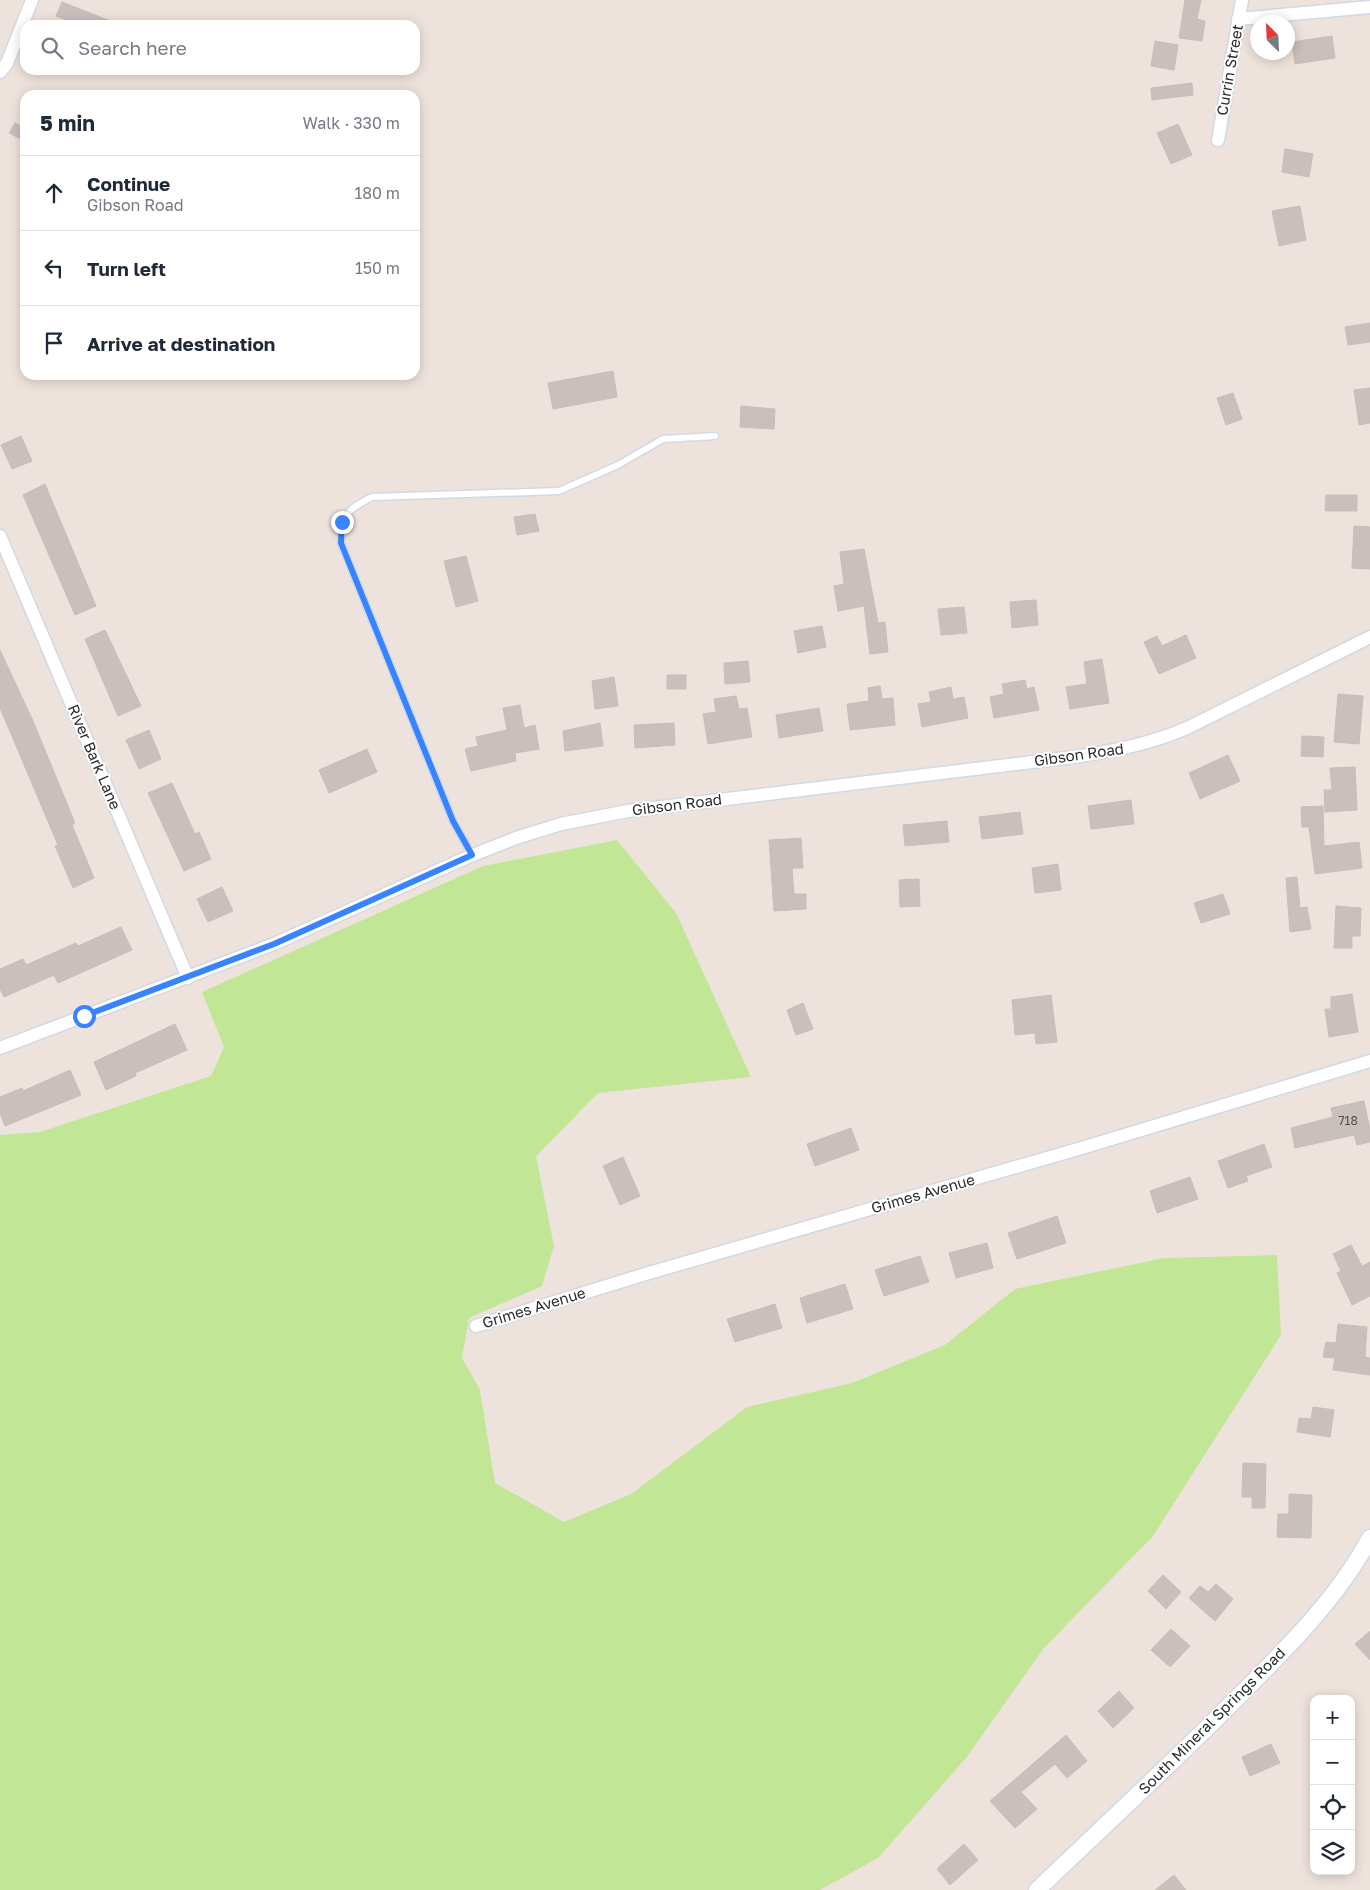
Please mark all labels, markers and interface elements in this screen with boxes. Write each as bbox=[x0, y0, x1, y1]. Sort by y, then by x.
north arrow bbox=[1250, 15, 1295, 60]
search box bbox=[20, 20, 420, 75]
street label: Currin Street bbox=[1212, 23, 1246, 117]
icon: search bbox=[38, 34, 66, 62]
text: Search here bbox=[78, 36, 187, 59]
text: 5 min bbox=[40, 110, 95, 136]
text: Walk · 330 m bbox=[302, 113, 400, 133]
text: Continue bbox=[87, 172, 170, 195]
icon: ahead bbox=[40, 179, 68, 207]
text: 180 m bbox=[354, 183, 400, 203]
text: Gibson Road bbox=[87, 195, 184, 215]
icon: left bbox=[40, 254, 68, 282]
text: Turn left bbox=[87, 257, 166, 280]
text: 150 m bbox=[355, 258, 400, 278]
icon: arrive bbox=[40, 329, 68, 357]
text: Arrive at destination bbox=[87, 332, 275, 355]
route end bbox=[331, 511, 354, 534]
street label: River Bark Lane bbox=[65, 701, 125, 812]
street label: Gibson Road bbox=[1033, 739, 1125, 769]
street label: Gibson Road bbox=[631, 790, 723, 818]
route start bbox=[73, 1005, 96, 1028]
house number: 718 bbox=[1338, 1113, 1358, 1128]
street label: Grimes Avenue bbox=[869, 1170, 977, 1216]
street label: Grimes Avenue bbox=[480, 1283, 588, 1331]
street label: South Mineral Springs Road bbox=[1134, 1643, 1288, 1797]
map controls bbox=[1310, 1695, 1355, 1875]
button: + bbox=[1310, 1695, 1355, 1740]
button: − bbox=[1310, 1740, 1355, 1785]
button: locate bbox=[1310, 1785, 1355, 1830]
button: layers bbox=[1310, 1830, 1355, 1875]

